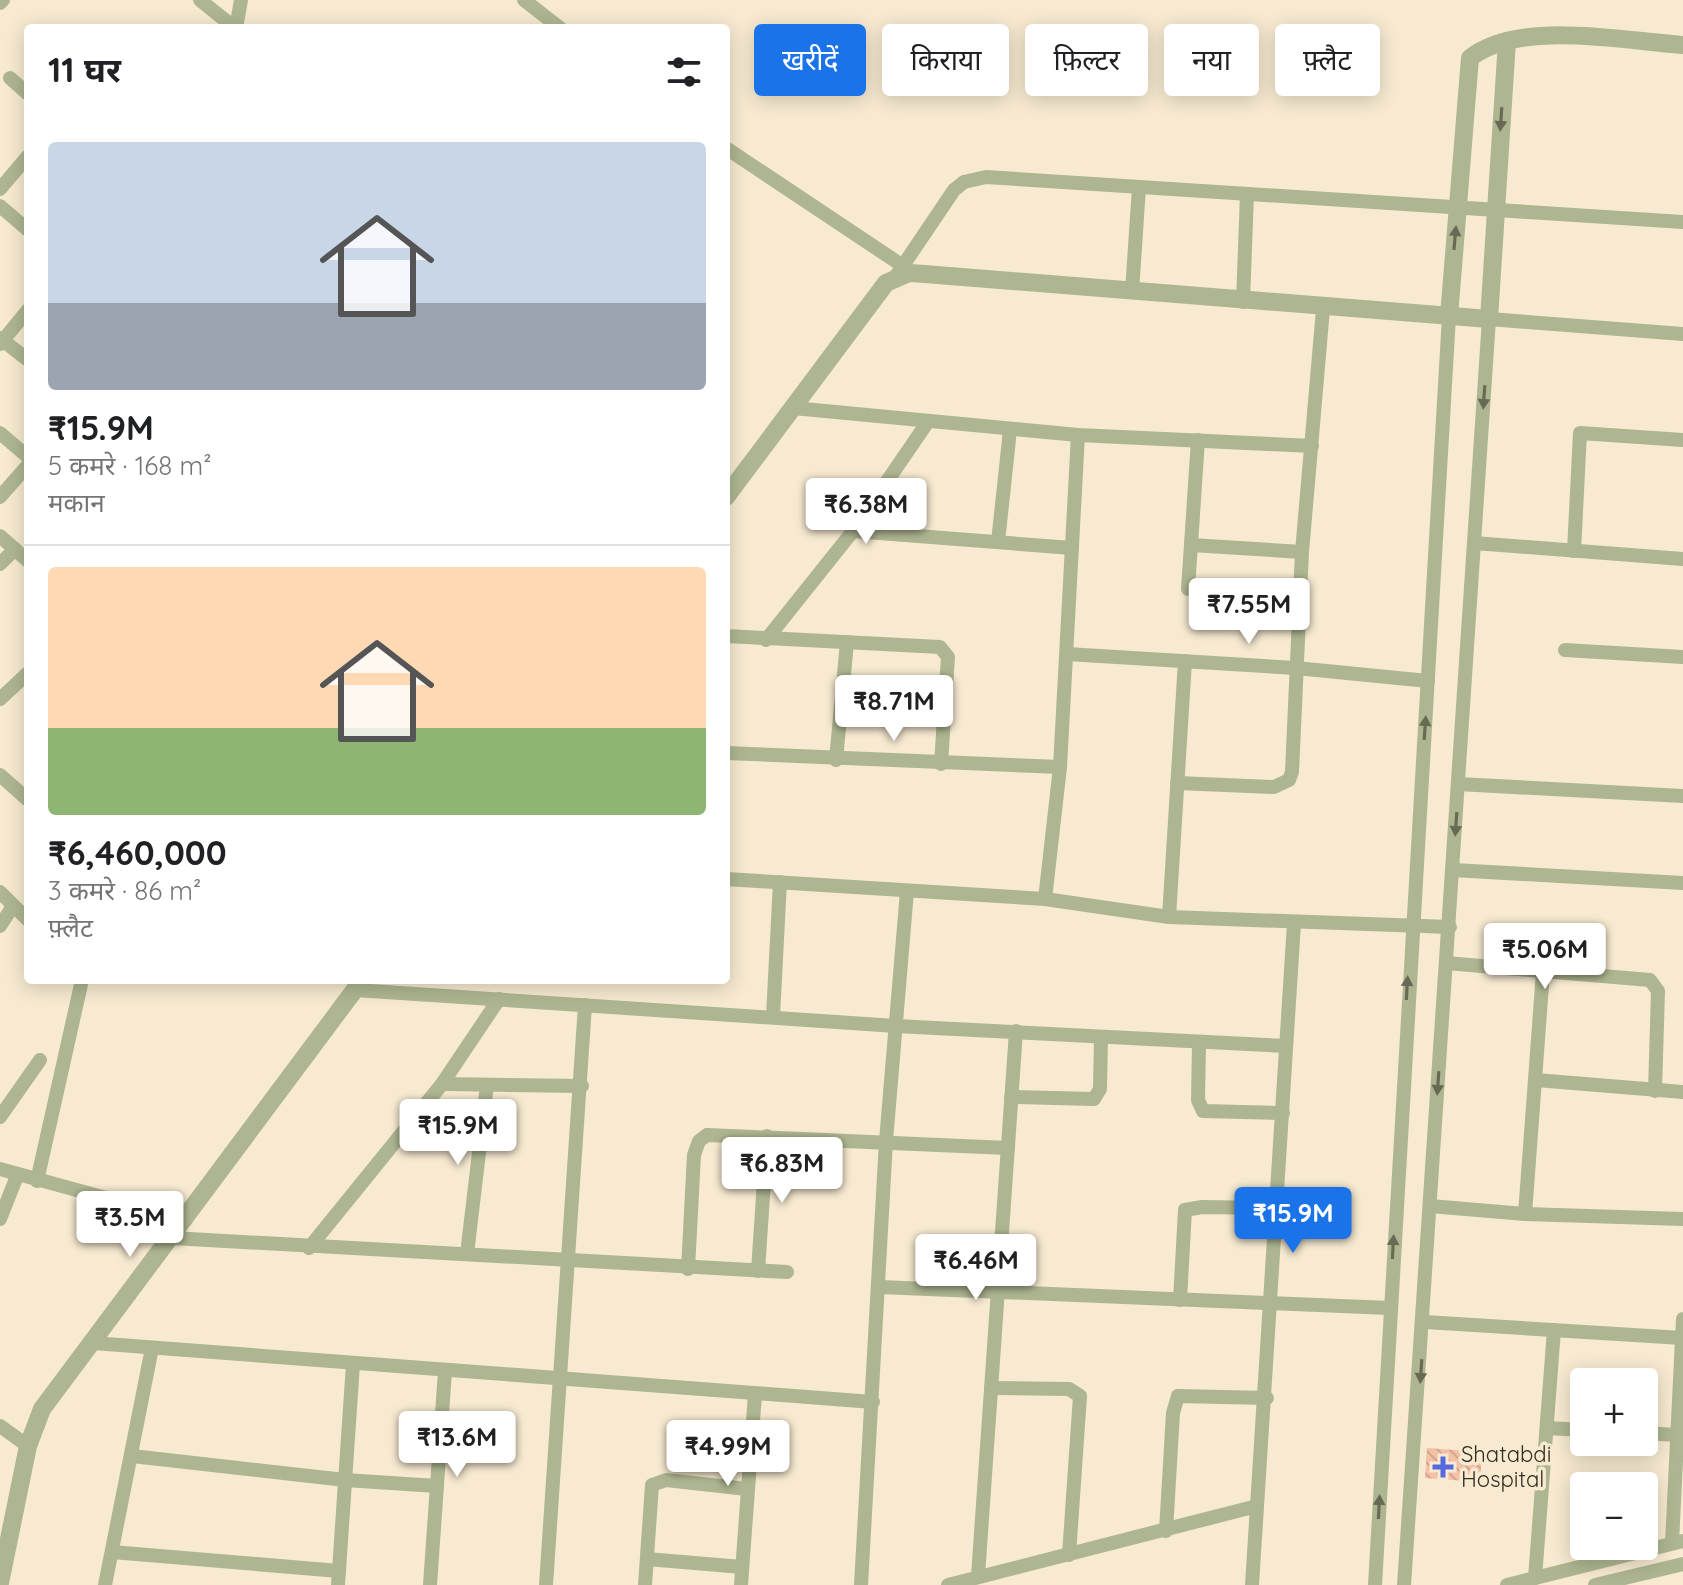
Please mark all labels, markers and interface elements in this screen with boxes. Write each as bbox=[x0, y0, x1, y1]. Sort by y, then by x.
chip: खरीदें bbox=[754, 24, 866, 96]
chip: किराया bbox=[882, 24, 1009, 96]
chip: फ़िल्टर bbox=[1025, 24, 1148, 96]
chip: नया bbox=[1164, 24, 1259, 96]
chip: फ़्लैट bbox=[1275, 24, 1380, 96]
text: 11 घर bbox=[48, 48, 121, 91]
icon: filters bbox=[662, 50, 706, 94]
one-way arrow bbox=[1494, 107, 1507, 132]
icon: home bbox=[305, 194, 449, 338]
one-way arrow bbox=[1449, 225, 1462, 250]
one-way arrow bbox=[1477, 385, 1490, 410]
text: ₹15.9M bbox=[48, 406, 154, 449]
text: 5 कमरे · 168 m² bbox=[48, 449, 211, 482]
pin: ₹6.38M bbox=[801, 478, 931, 546]
text: मकान bbox=[48, 486, 105, 519]
text: ₹6.38M bbox=[824, 487, 908, 520]
pin: ₹7.55M bbox=[1184, 578, 1314, 646]
text: ₹7.55M bbox=[1207, 587, 1291, 620]
icon: home bbox=[305, 619, 449, 763]
pin: ₹8.71M bbox=[829, 675, 959, 743]
text: ₹8.71M bbox=[853, 684, 935, 717]
one-way arrow bbox=[1419, 716, 1432, 741]
one-way arrow bbox=[1449, 812, 1462, 837]
text: ₹6,460,000 bbox=[48, 831, 227, 874]
text: 3 कमरे · 86 m² bbox=[48, 874, 201, 907]
text: फ़्लैट bbox=[48, 911, 93, 944]
pin: ₹5.06M bbox=[1480, 923, 1610, 991]
text: ₹5.06M bbox=[1502, 932, 1588, 965]
one-way arrow bbox=[1401, 975, 1414, 1000]
one-way arrow bbox=[1431, 1071, 1444, 1096]
pin: ₹15.9M bbox=[393, 1099, 523, 1167]
text: ₹15.9M bbox=[418, 1108, 498, 1141]
pin: ₹6.83M bbox=[717, 1137, 847, 1205]
text: ₹6.83M bbox=[740, 1146, 824, 1179]
pin: ₹15.9M bbox=[1228, 1187, 1358, 1255]
pin: ₹3.5M bbox=[74, 1191, 186, 1259]
text: ₹15.9M bbox=[1253, 1196, 1333, 1229]
text: ₹3.5M bbox=[94, 1200, 166, 1233]
pin: ₹6.46M bbox=[911, 1234, 1041, 1302]
one-way arrow bbox=[1387, 1234, 1400, 1259]
text: ₹6.46M bbox=[933, 1243, 1019, 1276]
one-way arrow bbox=[1414, 1359, 1427, 1384]
map controls bbox=[1570, 1368, 1658, 1560]
button: + bbox=[1570, 1368, 1658, 1456]
pin: ₹13.6M bbox=[392, 1411, 522, 1479]
text: ₹13.6M bbox=[417, 1420, 497, 1453]
pin: ₹4.99M bbox=[663, 1420, 793, 1488]
text: ₹4.99M bbox=[685, 1429, 771, 1462]
place label: Shatabdi Hospital bbox=[1461, 1440, 1551, 1493]
marker: Shatabdi Hospital bbox=[1432, 1456, 1454, 1478]
button: − bbox=[1570, 1472, 1658, 1560]
one-way arrow bbox=[1373, 1494, 1386, 1519]

